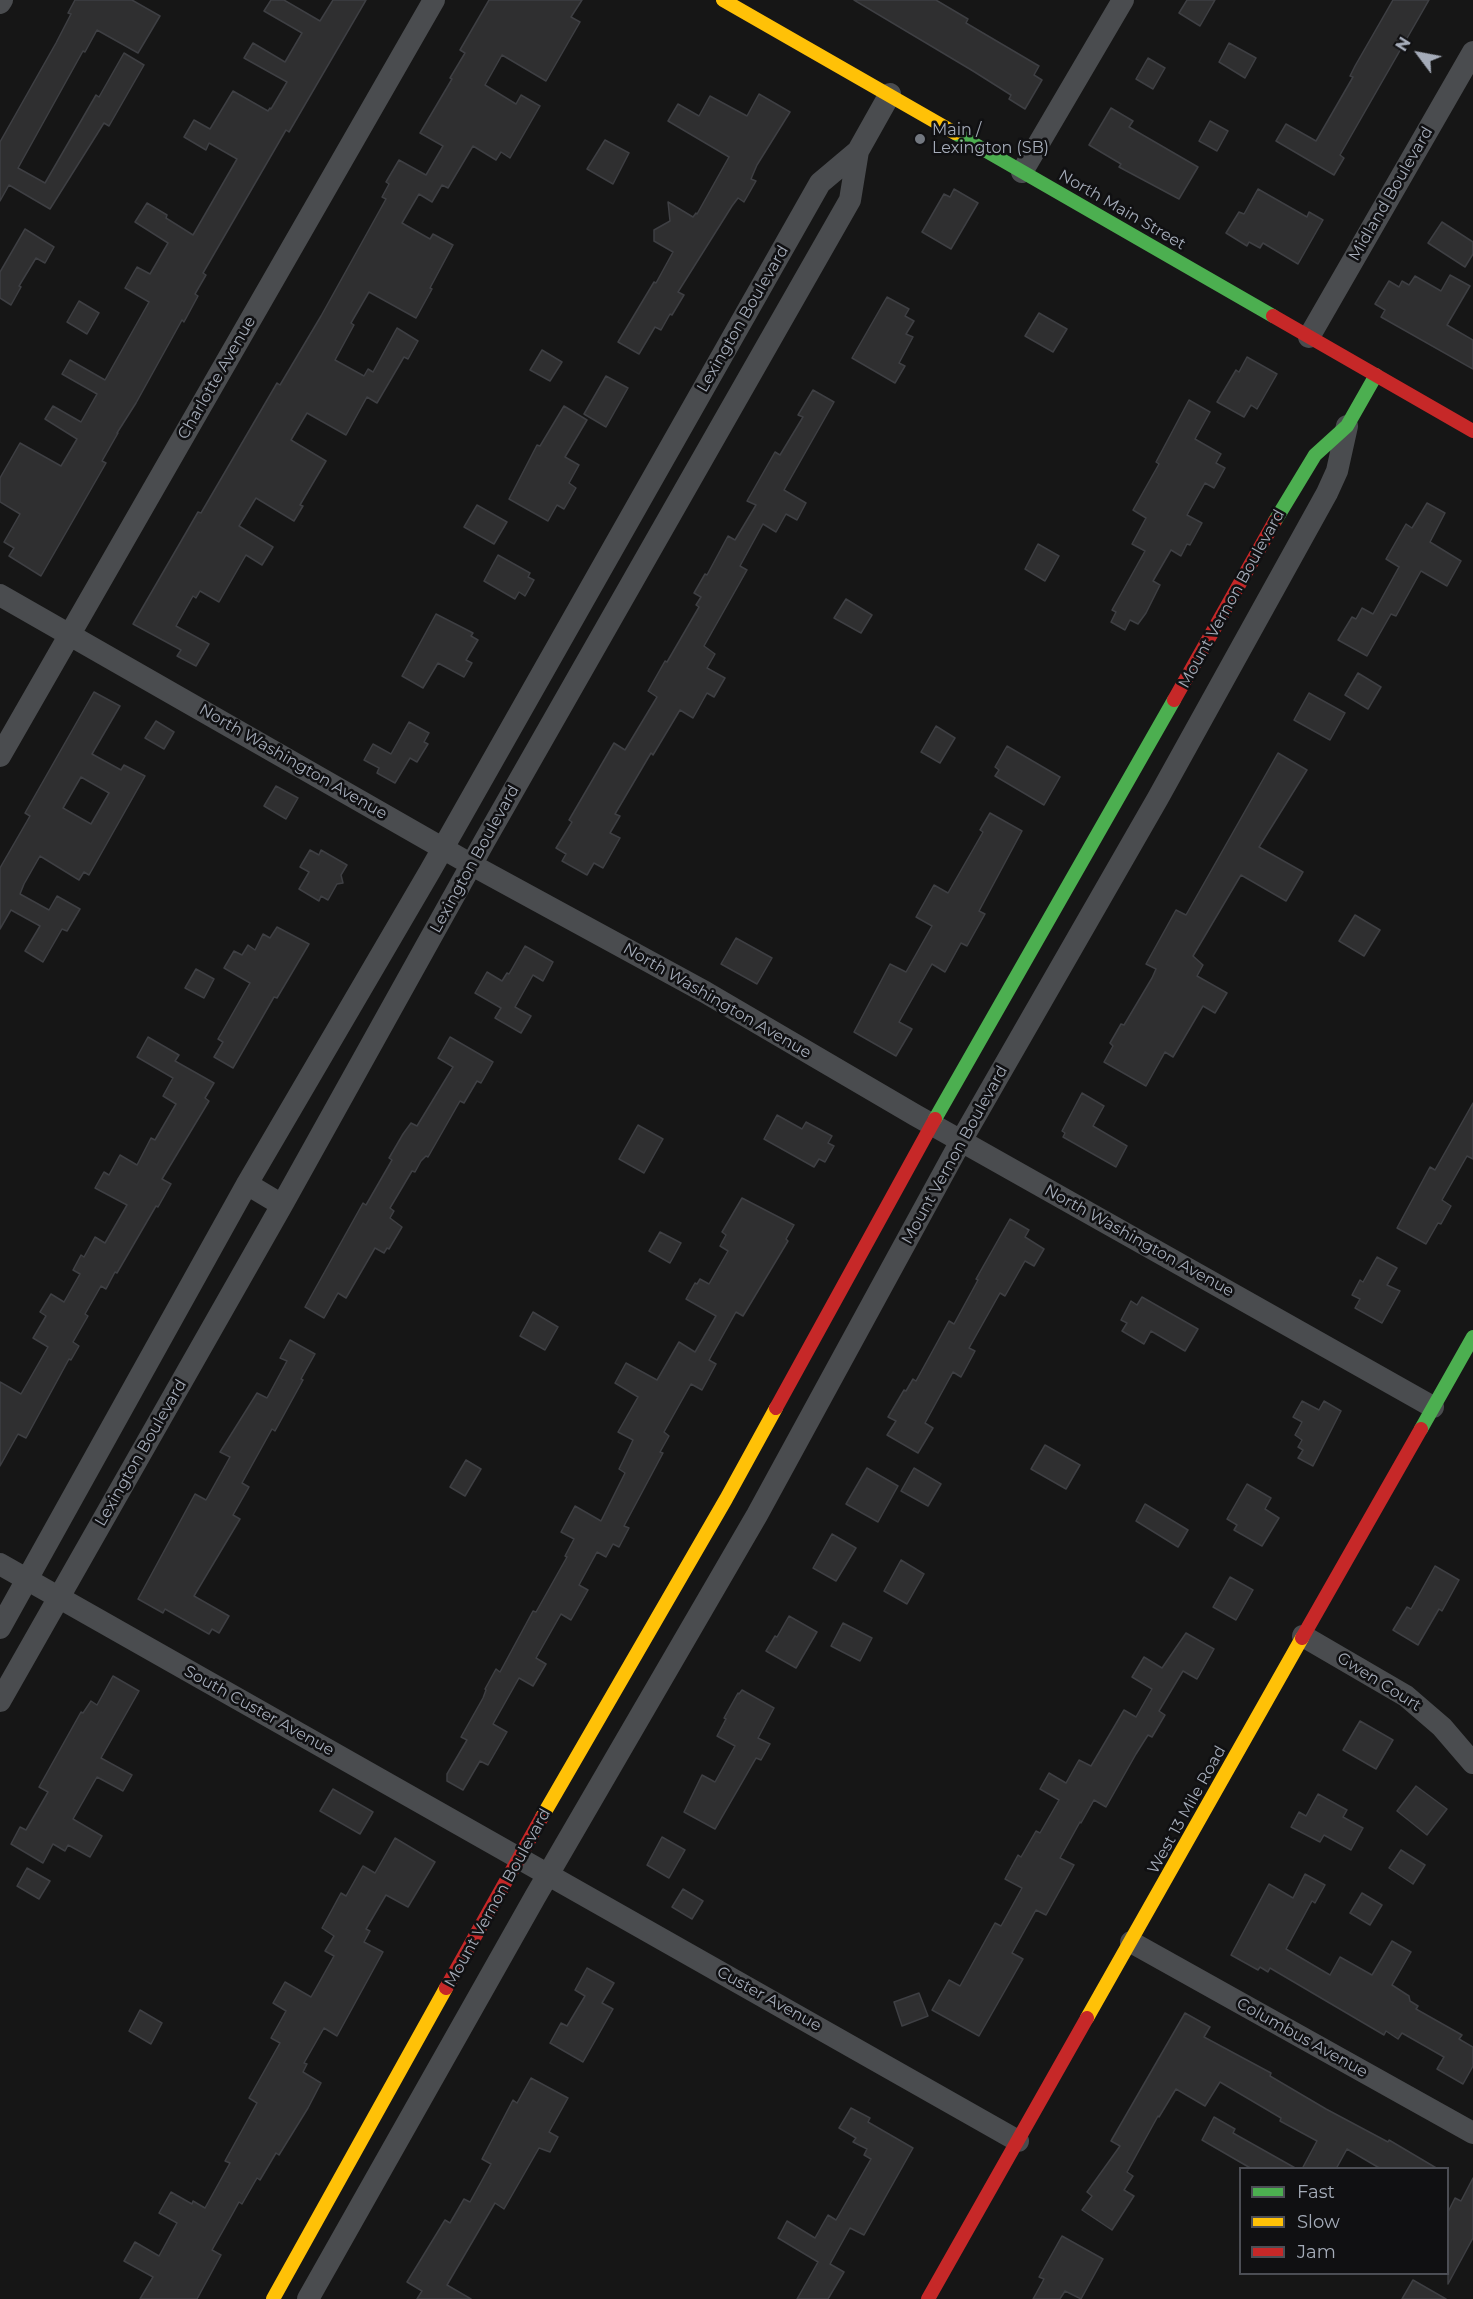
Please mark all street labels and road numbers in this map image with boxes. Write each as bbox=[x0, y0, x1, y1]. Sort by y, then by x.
street label: Midland Boulevard bbox=[1345, 124, 1437, 264]
street label: North Main Street bbox=[1055, 166, 1189, 254]
street label: Lexington Boulevard bbox=[693, 242, 793, 396]
street label: Charlotte Avenue bbox=[174, 313, 260, 443]
street label: Mount Vernon Boulevard bbox=[1175, 506, 1289, 692]
street label: North Washington Avenue bbox=[196, 700, 390, 824]
street label: Lexington Boulevard bbox=[426, 782, 524, 936]
street label: North Washington Avenue bbox=[620, 939, 814, 1063]
street label: Mount Vernon Boulevard bbox=[898, 1062, 1012, 1248]
street label: North Washington Avenue bbox=[1041, 1181, 1237, 1301]
street label: Lexington Boulevard bbox=[91, 1376, 191, 1530]
street label: Gwen Court bbox=[1333, 1648, 1425, 1716]
street label: South Custer Avenue bbox=[181, 1662, 337, 1760]
street label: West 13 Mile Road bbox=[1144, 1743, 1230, 1877]
street label: Mount Vernon Boulevard bbox=[441, 1805, 555, 1991]
street label: Custer Avenue bbox=[713, 1962, 825, 2036]
street label: Columbus Avenue bbox=[1233, 1994, 1371, 2082]

